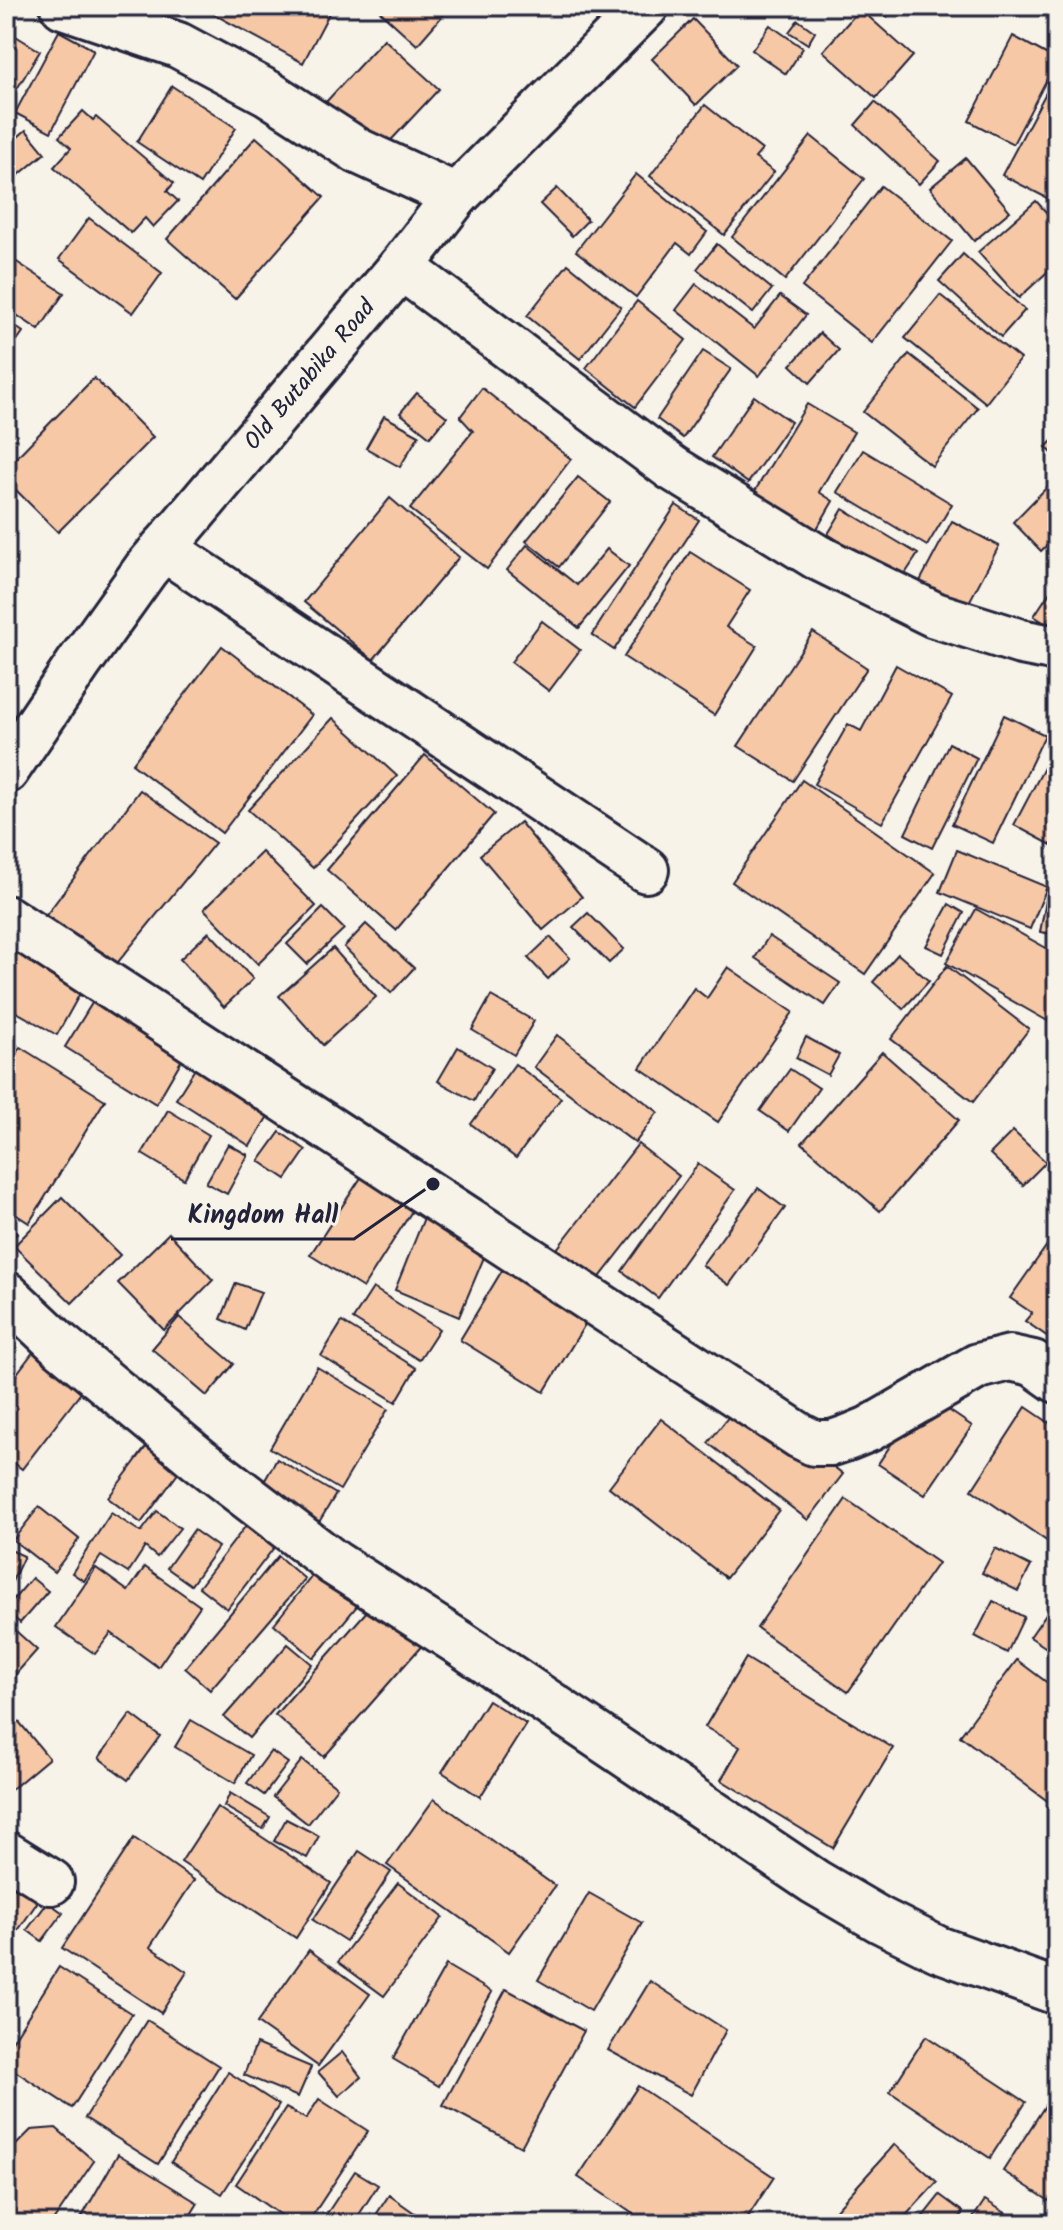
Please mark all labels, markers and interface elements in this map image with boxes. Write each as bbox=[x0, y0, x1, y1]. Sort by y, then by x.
street label: Old Butabika Road bbox=[234, 289, 386, 459]
callout: Kingdom Hall bbox=[171, 1189, 354, 1239]
text: Kingdom Hall bbox=[188, 1195, 338, 1237]

